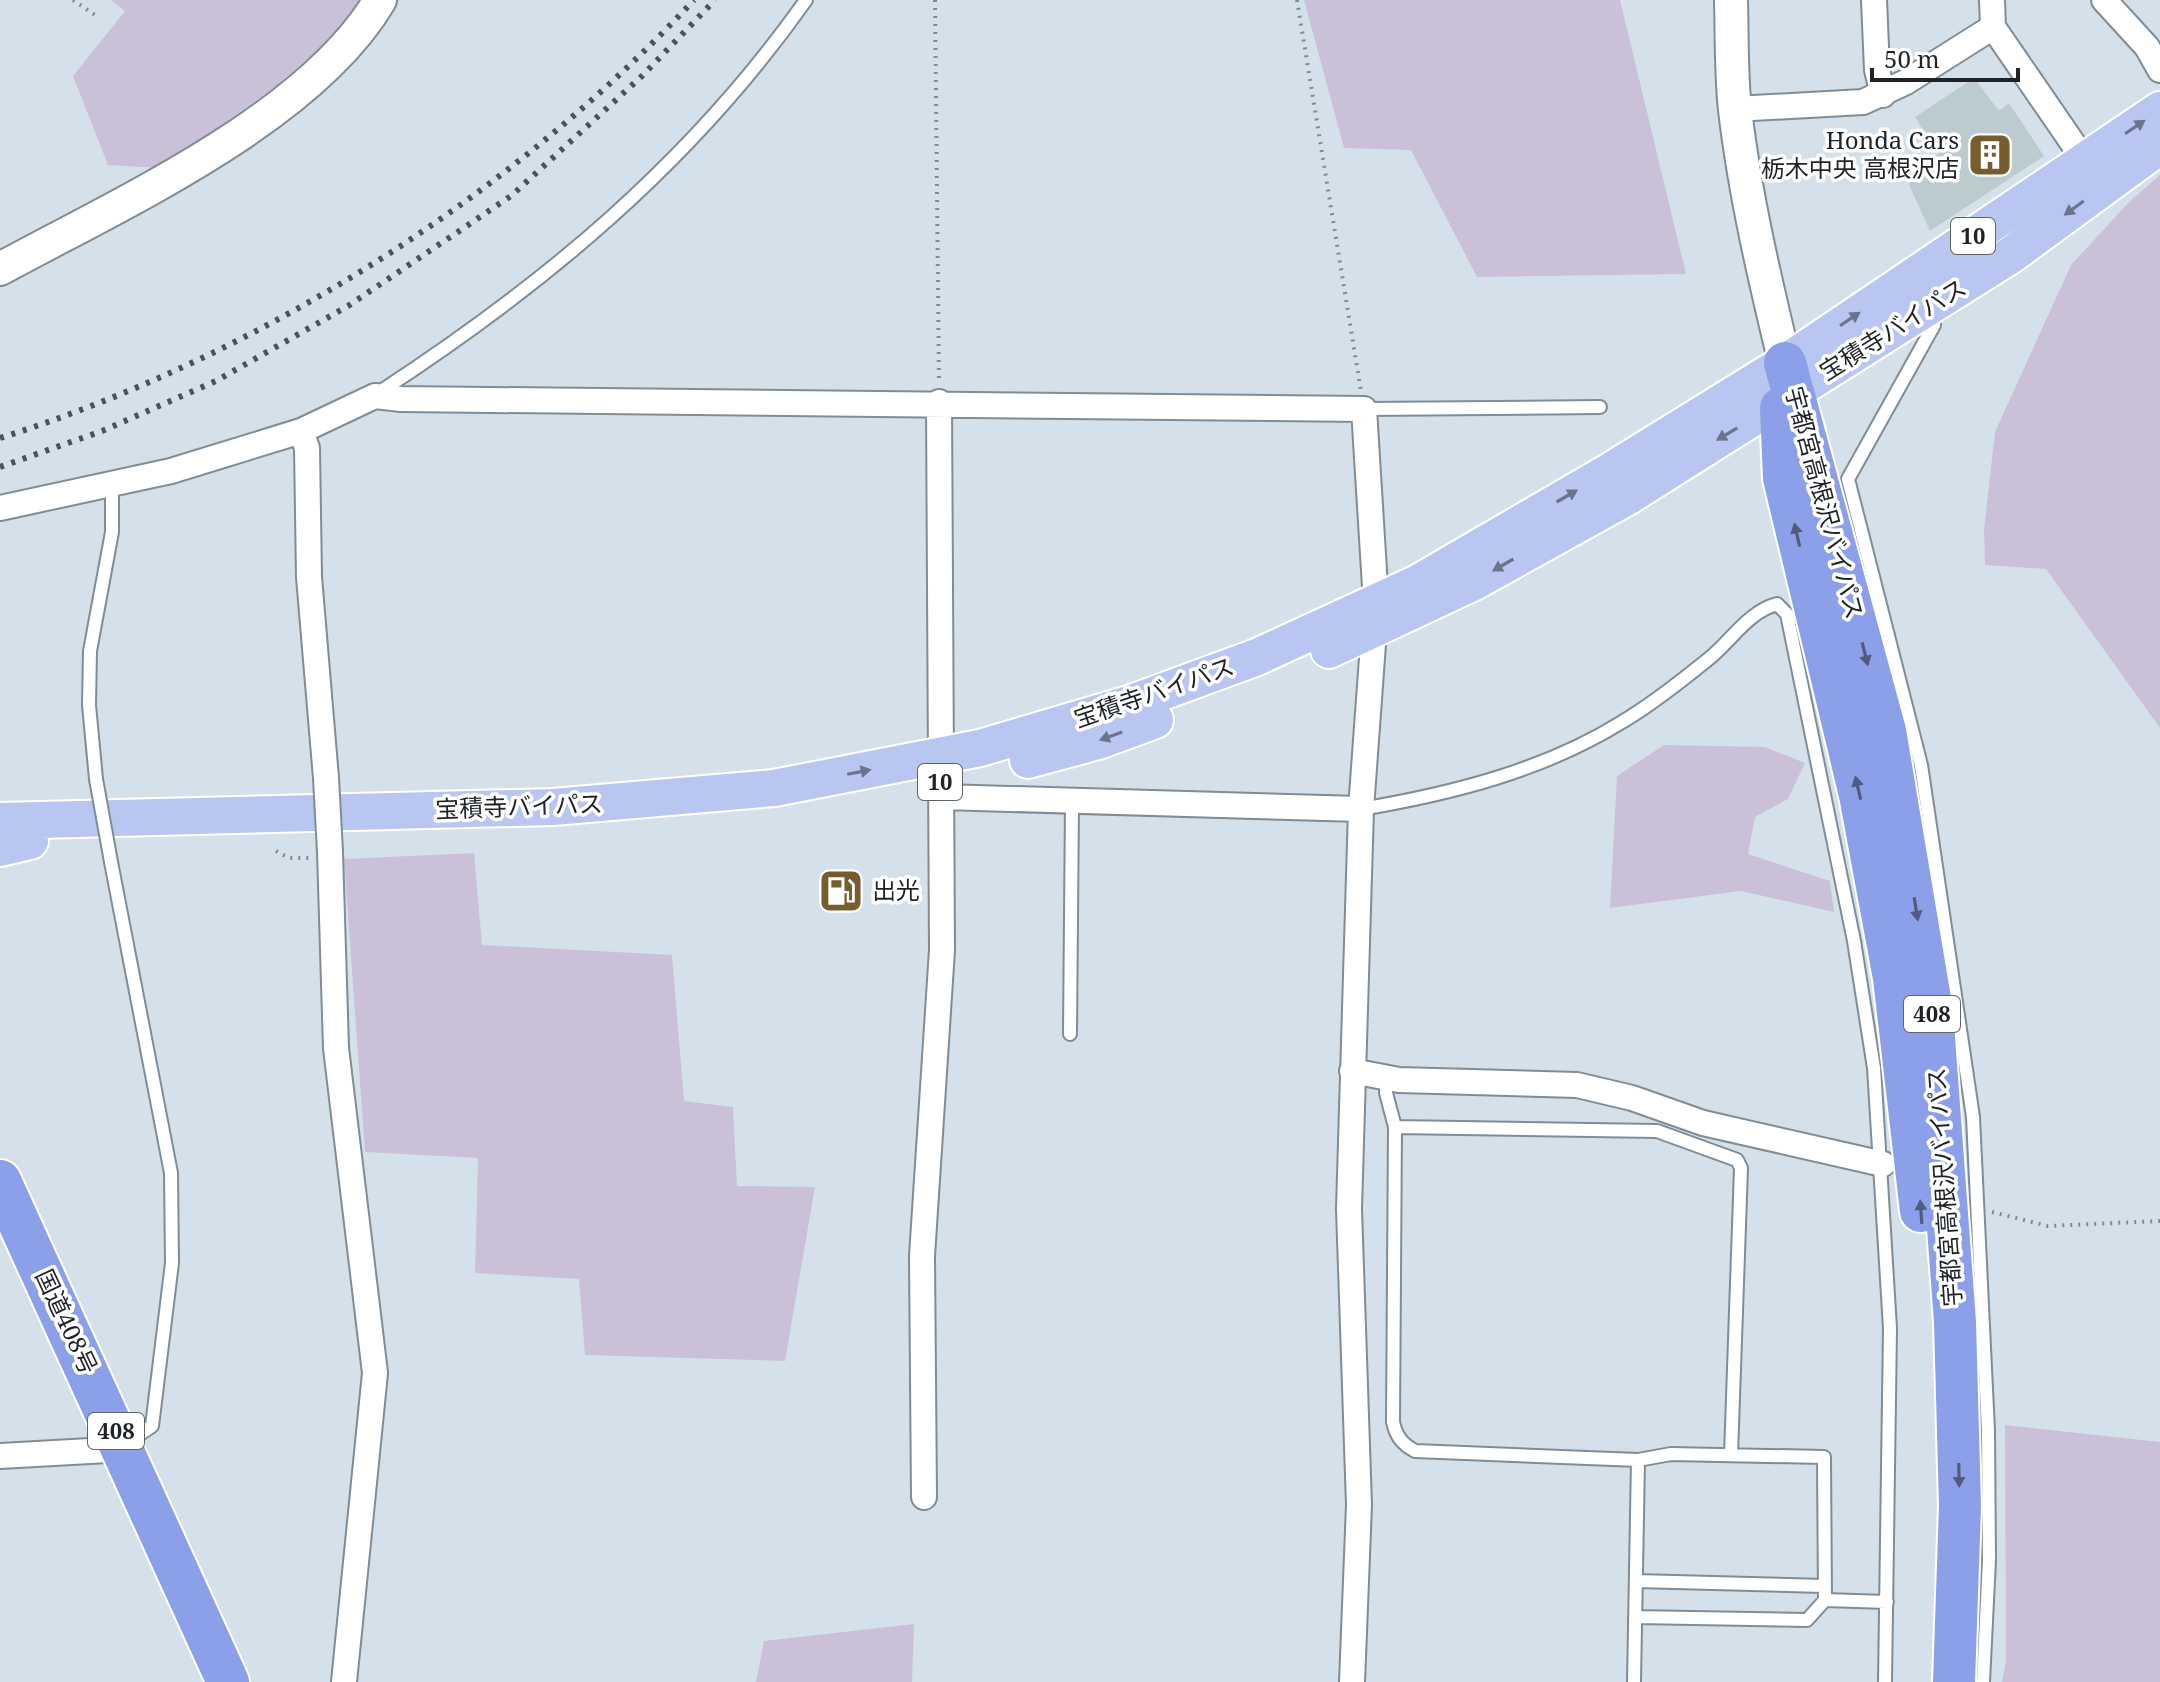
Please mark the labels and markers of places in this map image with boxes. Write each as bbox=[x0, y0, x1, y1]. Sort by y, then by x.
place label: Honda Cars 栃木中央 高根沢店 bbox=[1761, 123, 1959, 184]
building icon: Honda Cars 栃木中央 高根沢店 bbox=[1966, 131, 2014, 179]
fuel station icon: 出光 bbox=[817, 867, 865, 915]
place label: 出光 bbox=[872, 873, 920, 906]

